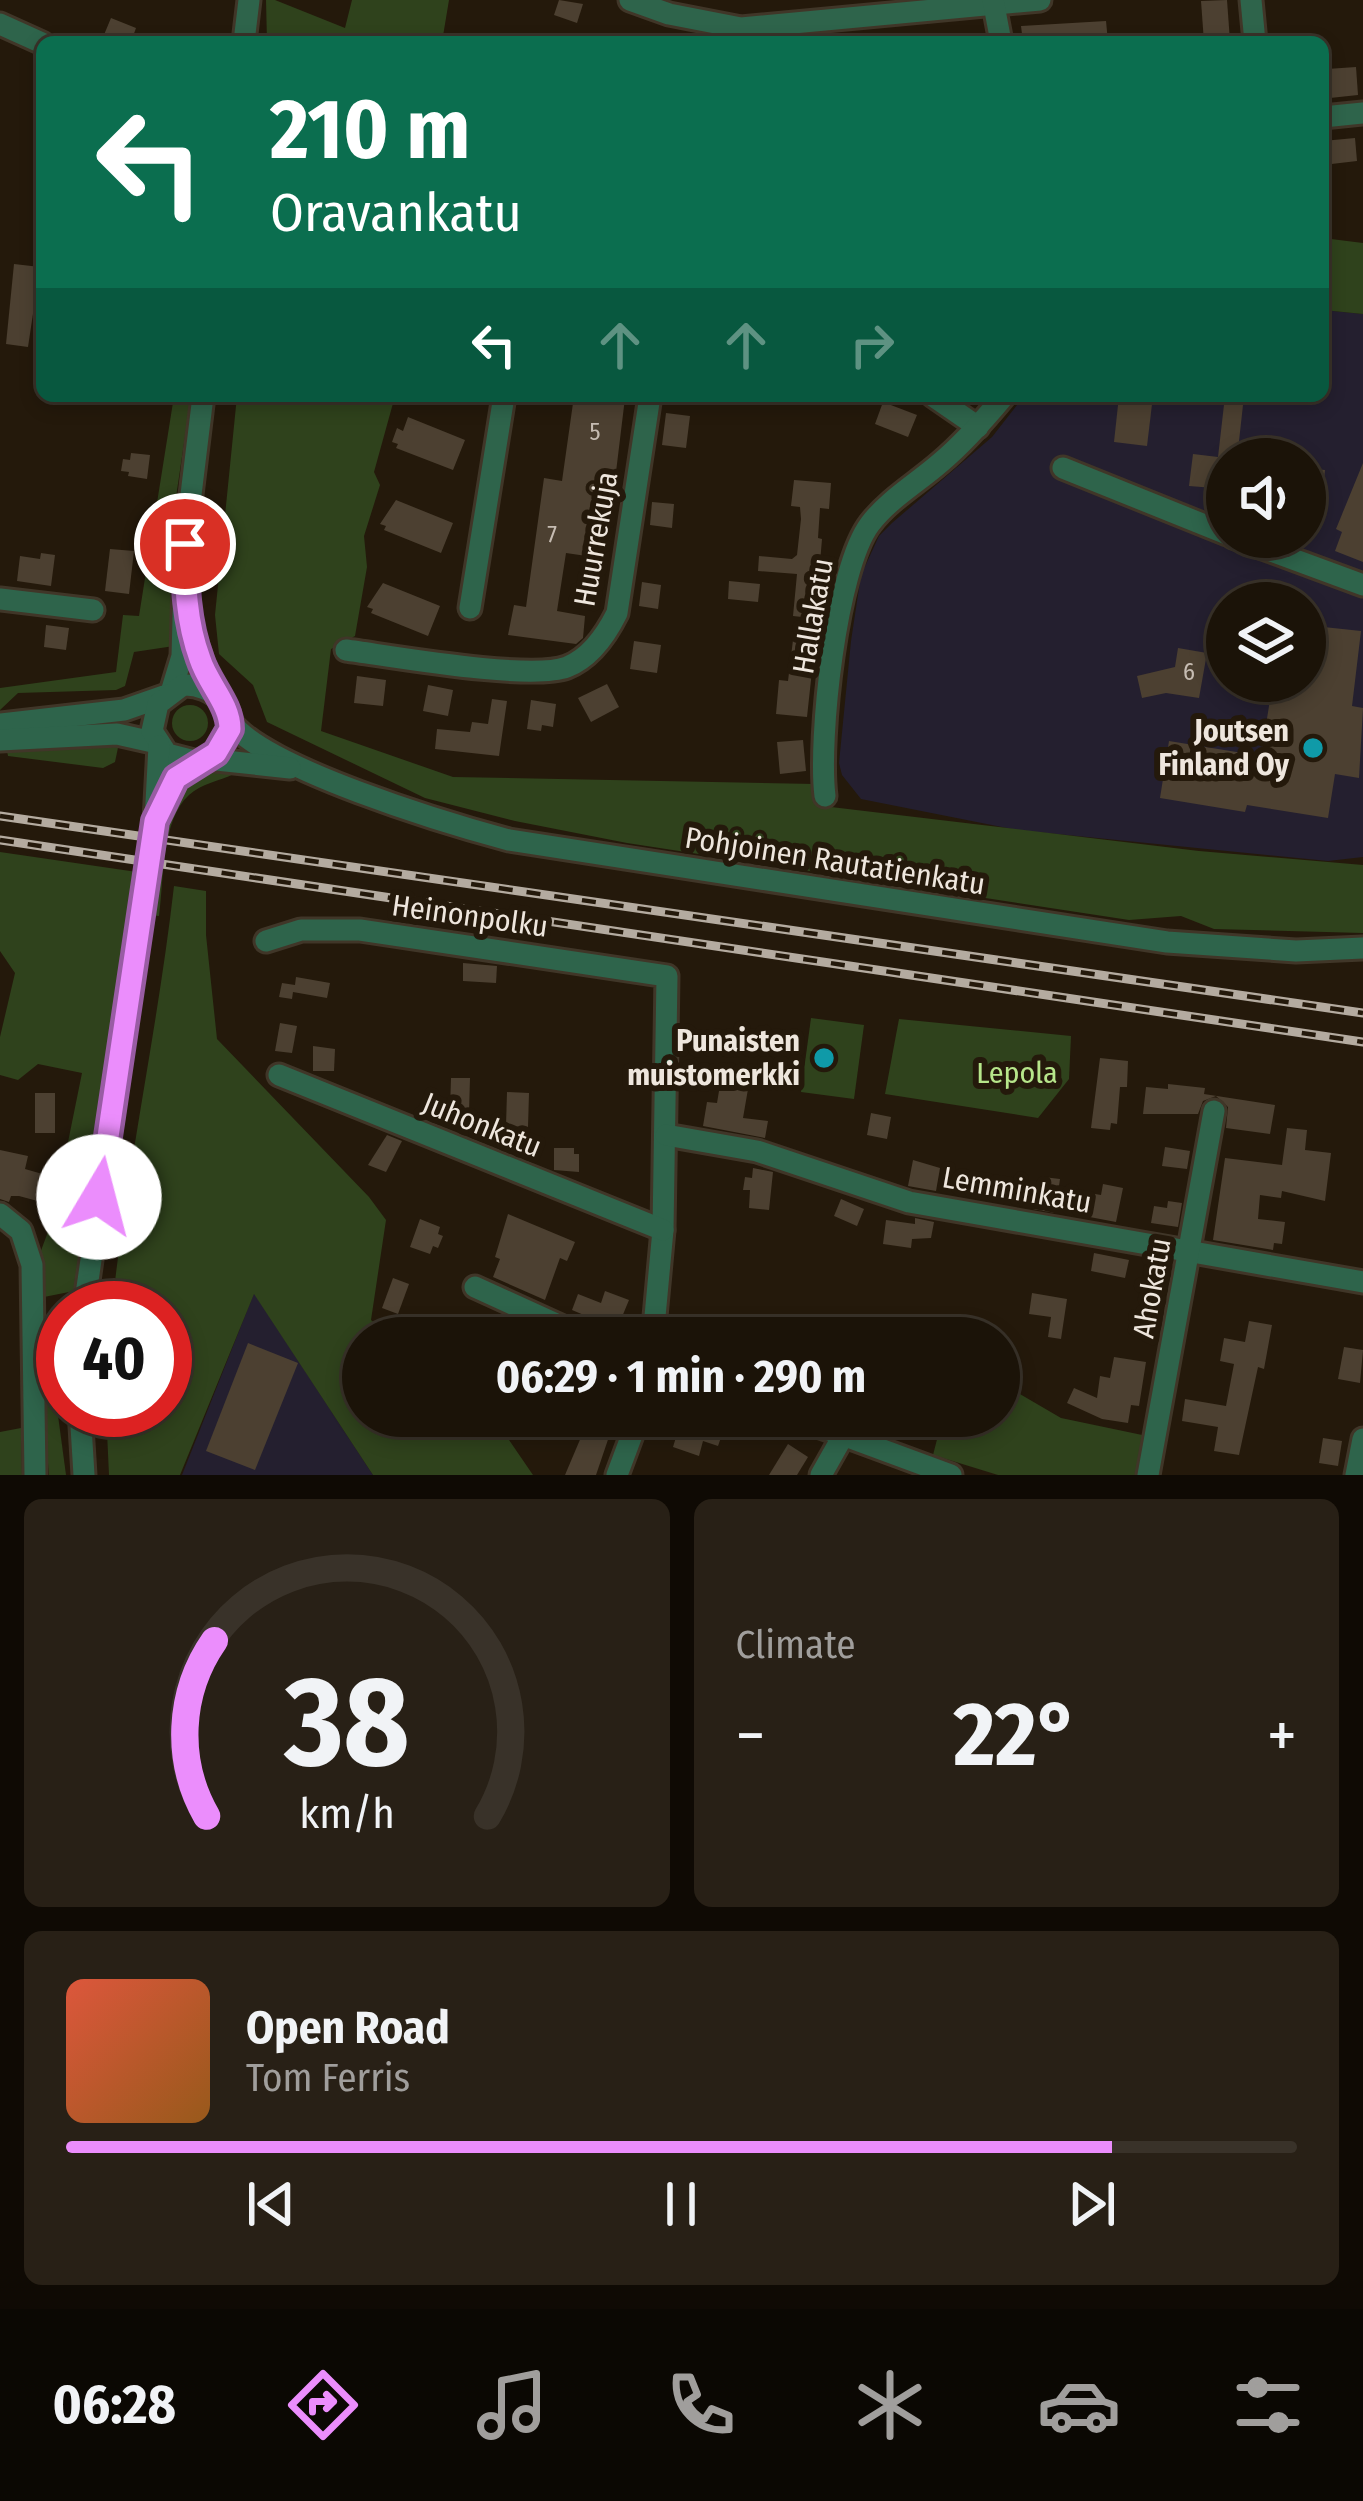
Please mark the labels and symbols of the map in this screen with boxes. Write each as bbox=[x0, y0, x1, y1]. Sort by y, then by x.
house number: 5 bbox=[589, 418, 601, 446]
street label: Huurrekuja bbox=[566, 469, 626, 609]
pin bbox=[134, 493, 236, 595]
house number: 7 bbox=[547, 521, 557, 549]
street label: Hallakatu bbox=[785, 555, 841, 677]
house number: 6 bbox=[1183, 658, 1195, 686]
place label: Joutsen Finland Oy bbox=[1159, 713, 1290, 783]
marker: Joutsen Finland Oy bbox=[1300, 735, 1326, 761]
street label: Pohjoinen Rautatienkatu bbox=[682, 820, 988, 902]
street label: Heinonpolku bbox=[390, 887, 550, 945]
place label: Punaisten muistomerkki bbox=[627, 1023, 800, 1093]
marker: Punaisten muistomerkki bbox=[811, 1045, 837, 1071]
park label: Lepola bbox=[976, 1055, 1058, 1091]
street label: Juhonkatu bbox=[417, 1085, 547, 1165]
position arrow bbox=[36, 1134, 162, 1260]
street label: Lemminkatu bbox=[940, 1159, 1094, 1221]
street label: Ahokatu bbox=[1125, 1235, 1179, 1341]
speed limit sign: 40 bbox=[36, 1281, 192, 1437]

